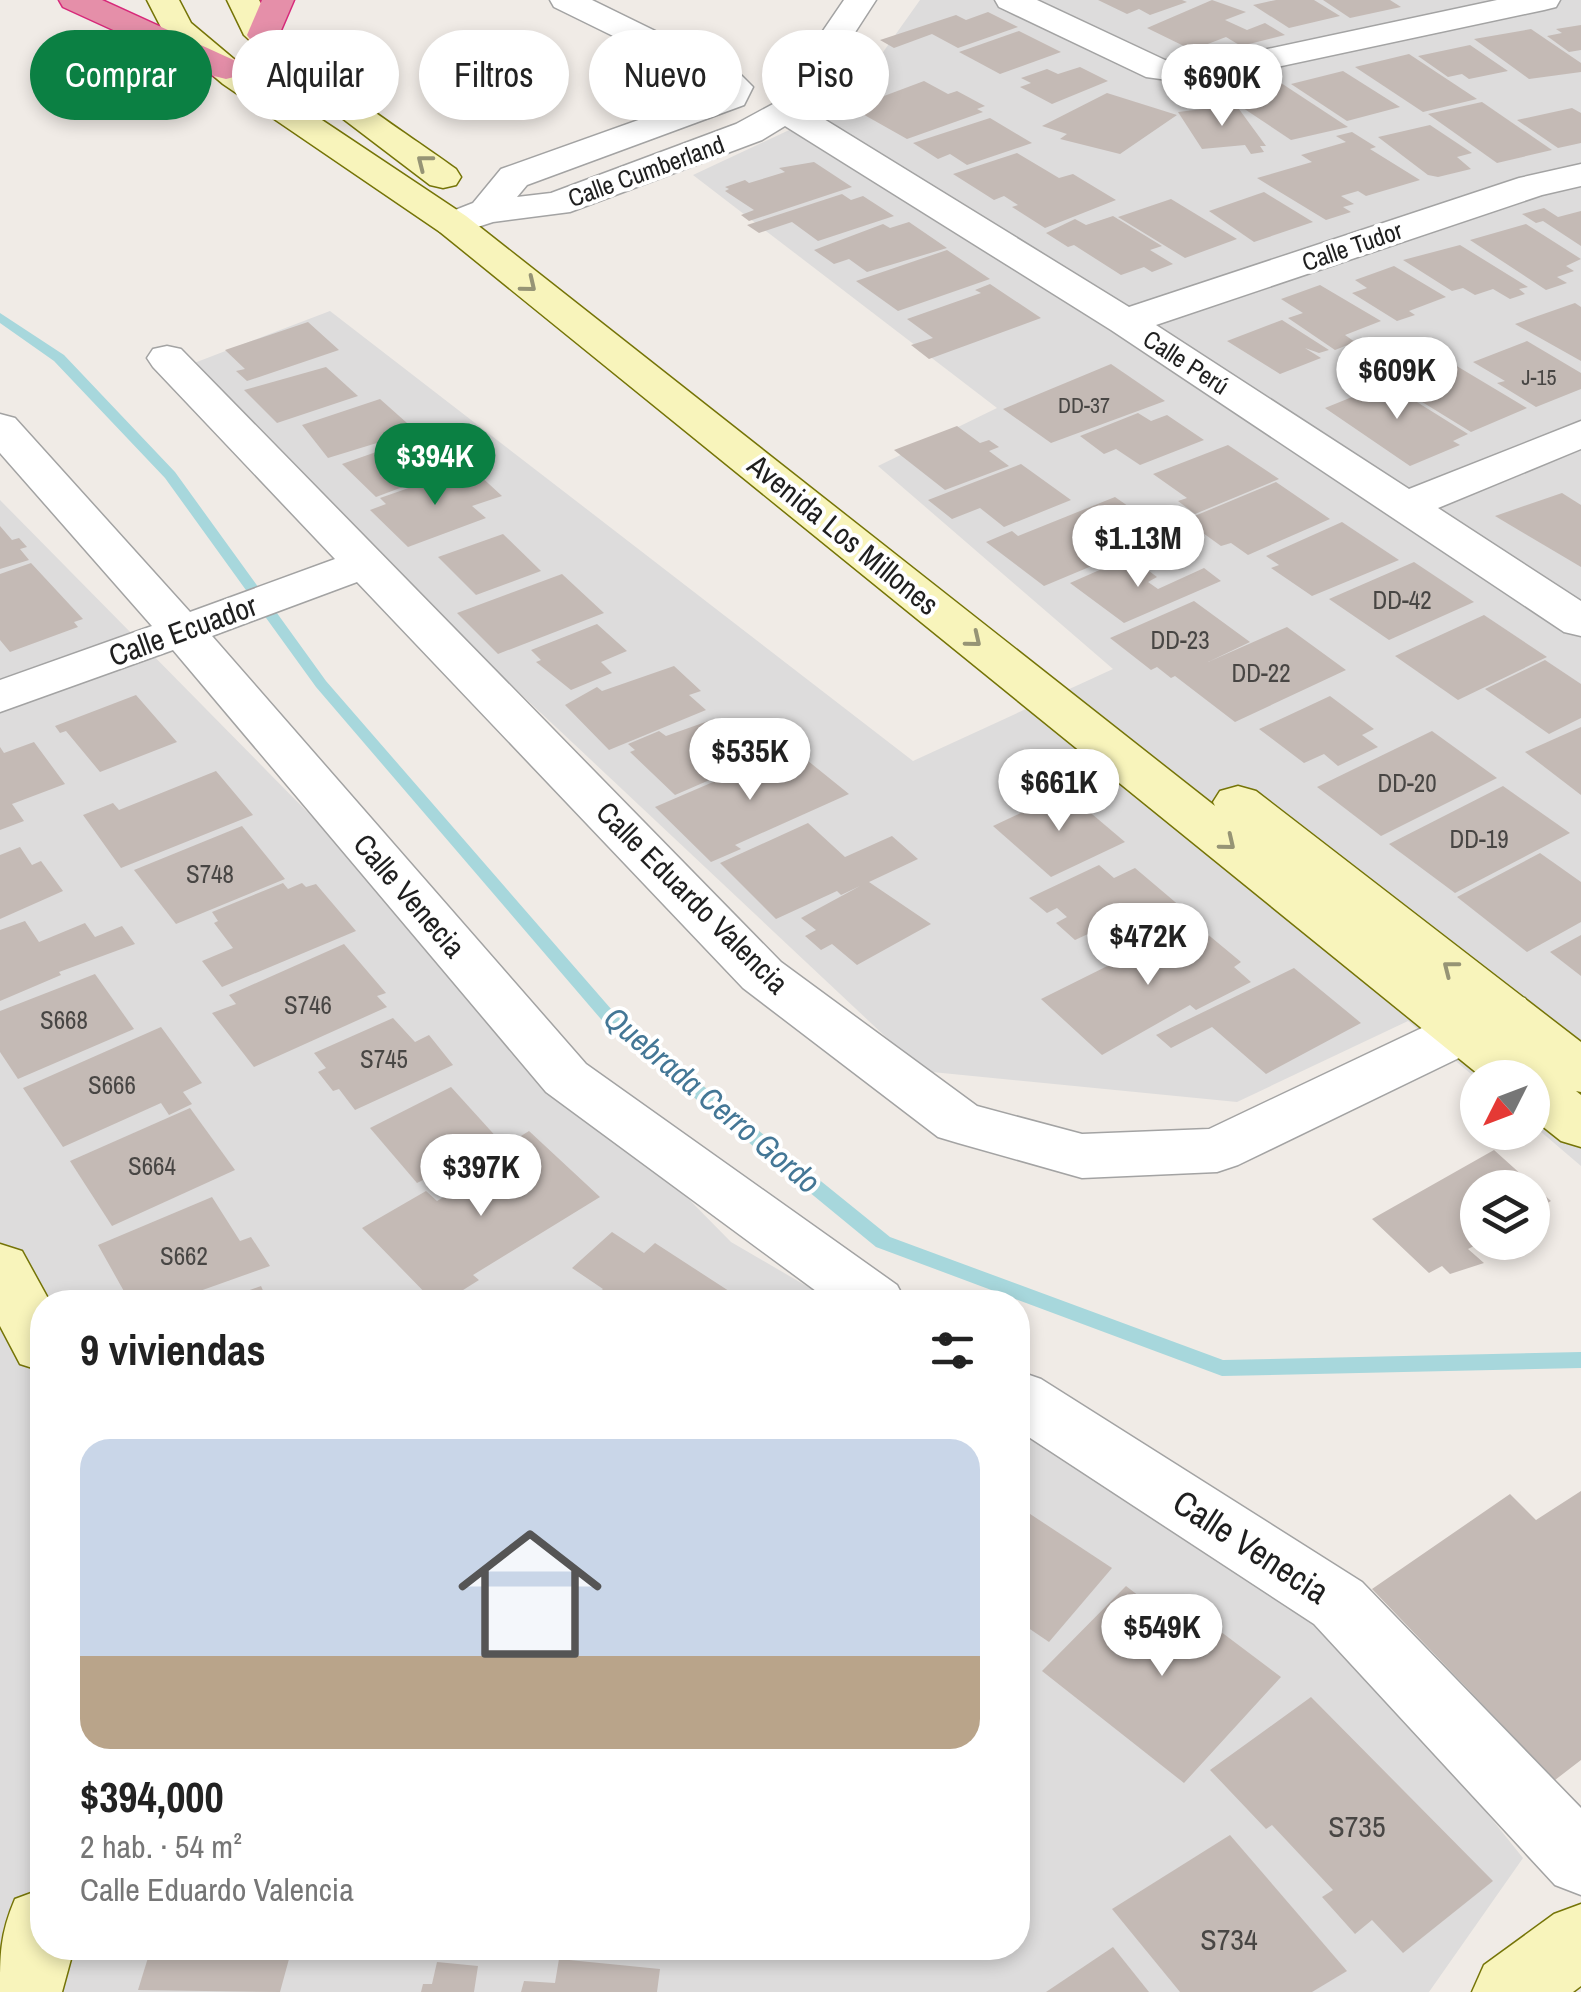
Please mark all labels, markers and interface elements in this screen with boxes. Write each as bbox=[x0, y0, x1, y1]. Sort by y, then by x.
chip: Comprar bbox=[30, 30, 212, 120]
chip: Alquilar bbox=[232, 30, 399, 120]
chip: Filtros bbox=[419, 30, 569, 120]
chip: Nuevo bbox=[589, 30, 742, 120]
chip: Piso bbox=[762, 30, 889, 120]
pin: $690K bbox=[1152, 44, 1292, 129]
text: $690K bbox=[1183, 55, 1261, 98]
street label: Calle Cumberland bbox=[563, 127, 729, 215]
one-way arrow bbox=[417, 156, 435, 174]
street label: Calle Tudor bbox=[1297, 213, 1407, 279]
one-way arrow bbox=[517, 273, 535, 291]
street label: Calle Perú bbox=[1137, 322, 1235, 402]
pin: $609K bbox=[1327, 337, 1467, 422]
text: $609K bbox=[1358, 348, 1436, 391]
house number: J-15 bbox=[1521, 362, 1557, 392]
house number: DD-37 bbox=[1058, 390, 1110, 420]
pin: $394K bbox=[365, 423, 505, 508]
text: $394K bbox=[396, 434, 474, 477]
street label: Avenida Los Millones bbox=[739, 444, 947, 624]
pin: $1.13M bbox=[1057, 505, 1219, 590]
text: $1.13M bbox=[1094, 516, 1182, 559]
house number: DD-42 bbox=[1372, 583, 1432, 617]
street label: Calle Ecuador bbox=[103, 585, 263, 675]
house number: DD-23 bbox=[1150, 623, 1210, 657]
one-way arrow bbox=[963, 628, 981, 646]
house number: DD-22 bbox=[1231, 656, 1291, 690]
pin: $535K bbox=[680, 718, 820, 803]
text: $535K bbox=[711, 729, 789, 772]
pin: $661K bbox=[989, 749, 1129, 834]
text: $661K bbox=[1020, 760, 1098, 803]
house number: DD-20 bbox=[1377, 766, 1437, 800]
street label: Calle Eduardo Valencia bbox=[588, 792, 798, 1002]
house number: DD-19 bbox=[1449, 822, 1509, 856]
street label: Calle Venecia bbox=[345, 825, 475, 966]
one-way arrow bbox=[1217, 831, 1235, 849]
house number: S748 bbox=[186, 857, 234, 891]
pin: $472K bbox=[1078, 903, 1218, 988]
text: $472K bbox=[1109, 914, 1187, 957]
one-way arrow bbox=[1443, 963, 1461, 980]
house number: S746 bbox=[284, 988, 332, 1022]
water label: Quebrada Cerro Gordo bbox=[595, 996, 829, 1203]
house number: S668 bbox=[40, 1003, 88, 1037]
house number: S745 bbox=[360, 1042, 408, 1076]
north arrow bbox=[1460, 1060, 1550, 1150]
map controls bbox=[1460, 1060, 1550, 1260]
house number: S666 bbox=[88, 1068, 136, 1102]
pin: $397K bbox=[411, 1134, 551, 1219]
text: $397K bbox=[442, 1145, 520, 1188]
house number: S664 bbox=[128, 1149, 176, 1183]
button: layers bbox=[1460, 1170, 1550, 1260]
house number: S662 bbox=[160, 1239, 208, 1273]
text: 9 viviendas bbox=[80, 1322, 266, 1378]
icon: filters bbox=[925, 1323, 980, 1378]
street label: Calle Venecia bbox=[1164, 1479, 1338, 1615]
icon: home bbox=[440, 1504, 620, 1684]
pin: $549K bbox=[1092, 1594, 1232, 1679]
text: $549K bbox=[1123, 1605, 1201, 1648]
text: $394,000 bbox=[80, 1769, 224, 1825]
house number: S735 bbox=[1328, 1806, 1386, 1846]
text: 2 hab. · 54 m² bbox=[80, 1825, 242, 1868]
text: Calle Eduardo Valencia bbox=[80, 1868, 354, 1911]
house number: S734 bbox=[1200, 1919, 1258, 1959]

